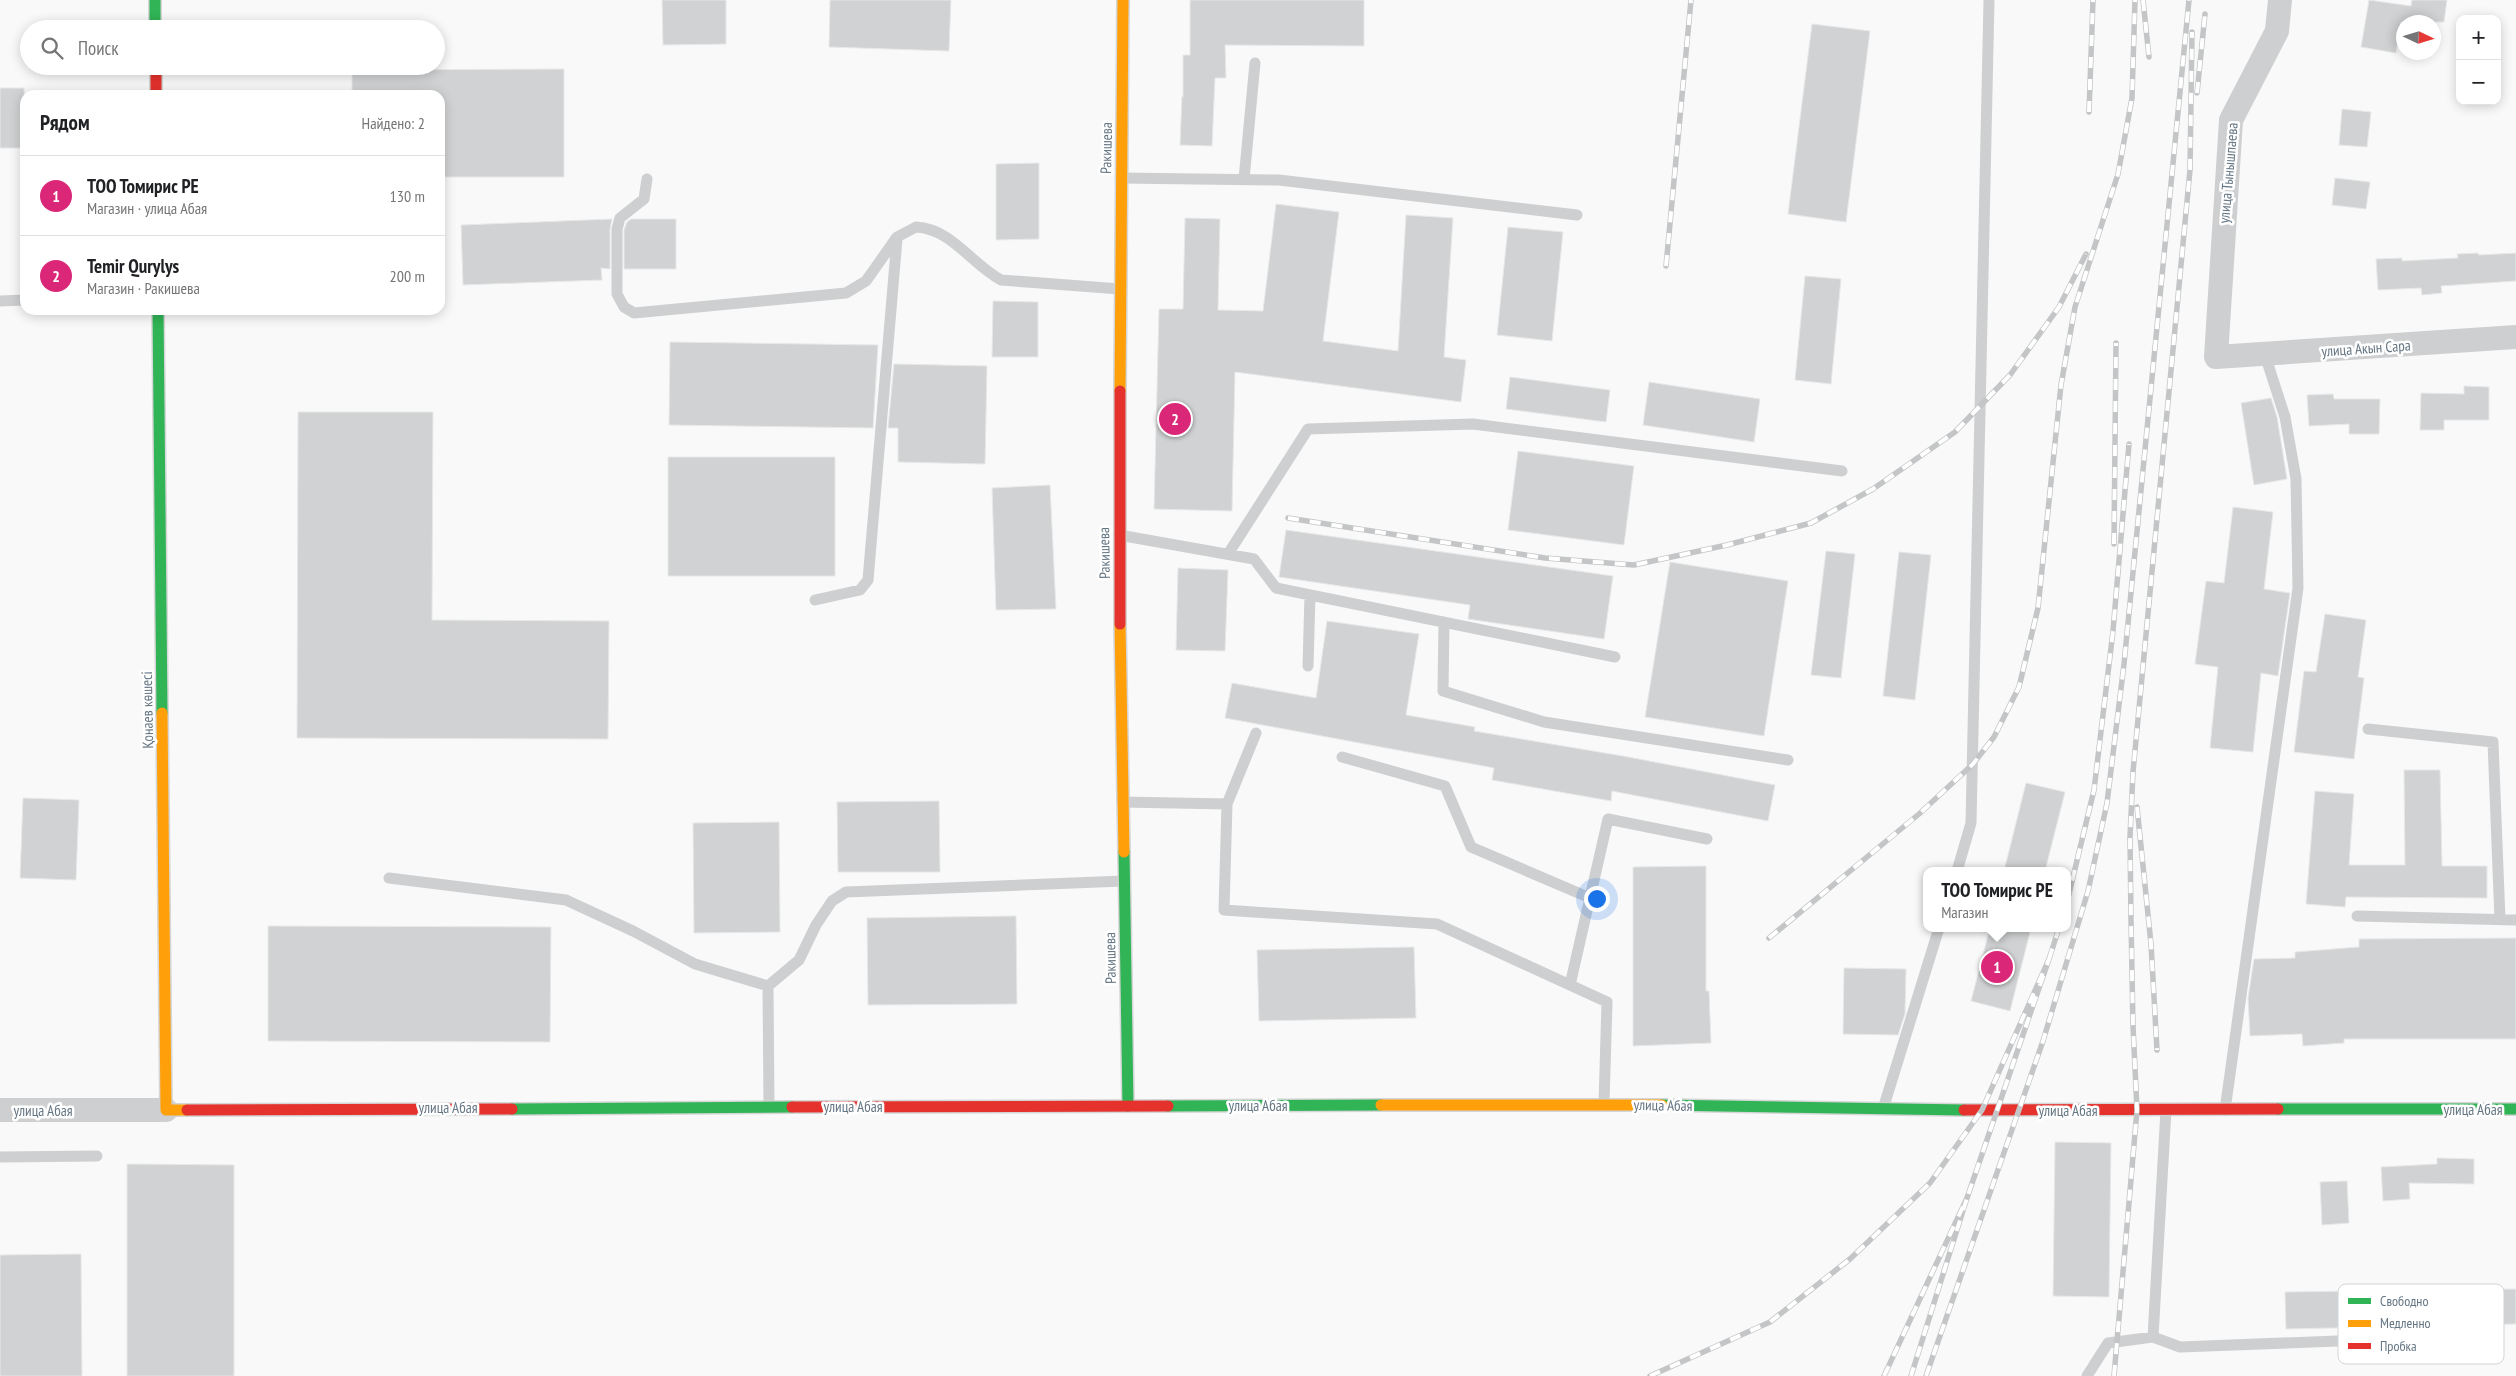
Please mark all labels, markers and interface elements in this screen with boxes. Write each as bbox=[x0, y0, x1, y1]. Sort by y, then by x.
north arrow bbox=[2396, 15, 2441, 60]
map controls bbox=[2456, 15, 2501, 105]
button: + bbox=[2456, 15, 2501, 60]
search box bbox=[20, 20, 445, 75]
icon: search bbox=[38, 34, 66, 62]
text: Поиск bbox=[78, 36, 119, 60]
button: − bbox=[2456, 60, 2501, 105]
text: Рядом bbox=[40, 109, 90, 136]
text: Найдено: 2 bbox=[362, 113, 425, 133]
street label: Ракишева bbox=[1096, 122, 1116, 174]
street label: улица Тынышпаева bbox=[2214, 122, 2242, 224]
text: ТОО Томирис РЕ bbox=[87, 174, 199, 198]
text: 1 bbox=[52, 186, 60, 206]
text: 130 m bbox=[390, 186, 425, 206]
text: Магазин · улица Абая bbox=[87, 198, 207, 218]
text: Temir Qurylys bbox=[87, 254, 179, 278]
text: 2 bbox=[52, 266, 60, 286]
text: 200 m bbox=[390, 266, 425, 286]
text: Магазин · Ракишева bbox=[87, 278, 200, 298]
street label: улица Акын Сара bbox=[2321, 335, 2411, 361]
pin: 2 bbox=[1159, 400, 1191, 438]
street label: Ракишева bbox=[1094, 527, 1114, 579]
street label: Қонаев көшесі bbox=[137, 671, 157, 749]
popup bbox=[1923, 867, 2071, 932]
text: ТОО Томирис РЕ bbox=[1941, 878, 2053, 902]
your location bbox=[1584, 886, 1610, 912]
text: Магазин bbox=[1941, 902, 1988, 922]
street label: Ракишева bbox=[1100, 932, 1120, 984]
pin: 1 bbox=[1981, 948, 2013, 986]
street label: улица Абая bbox=[1633, 1095, 1693, 1115]
street label: улица Абая bbox=[1229, 1096, 1288, 1115]
street label: улица Абая bbox=[824, 1097, 883, 1116]
street label: улица Абая bbox=[419, 1098, 478, 1117]
street label: улица Абая bbox=[2444, 1100, 2503, 1119]
street label: улица Абая bbox=[14, 1101, 73, 1120]
street label: улица Абая bbox=[2039, 1101, 2098, 1120]
legend bbox=[2338, 1284, 2504, 1364]
text: Свободно bbox=[2380, 1292, 2428, 1310]
text: Медленно bbox=[2380, 1314, 2431, 1332]
text: Пробка bbox=[2380, 1337, 2417, 1355]

